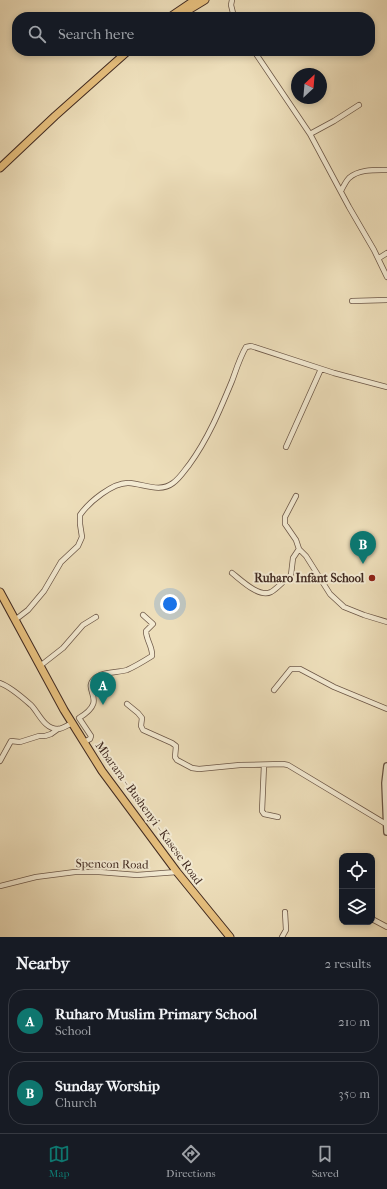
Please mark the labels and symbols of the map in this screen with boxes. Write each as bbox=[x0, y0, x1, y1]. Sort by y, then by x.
north arrow bbox=[291, 68, 327, 104]
pin: B bbox=[350, 531, 376, 564]
place label: Ruharo Infant School bbox=[254, 571, 365, 585]
marker: Ruharo Infant School bbox=[367, 573, 377, 583]
your location bbox=[160, 594, 180, 614]
pin: A bbox=[90, 672, 116, 705]
street label: Mbarara - Bushenyi - Kasese Road bbox=[92, 739, 206, 888]
street label: Spencon Road bbox=[75, 856, 149, 872]

